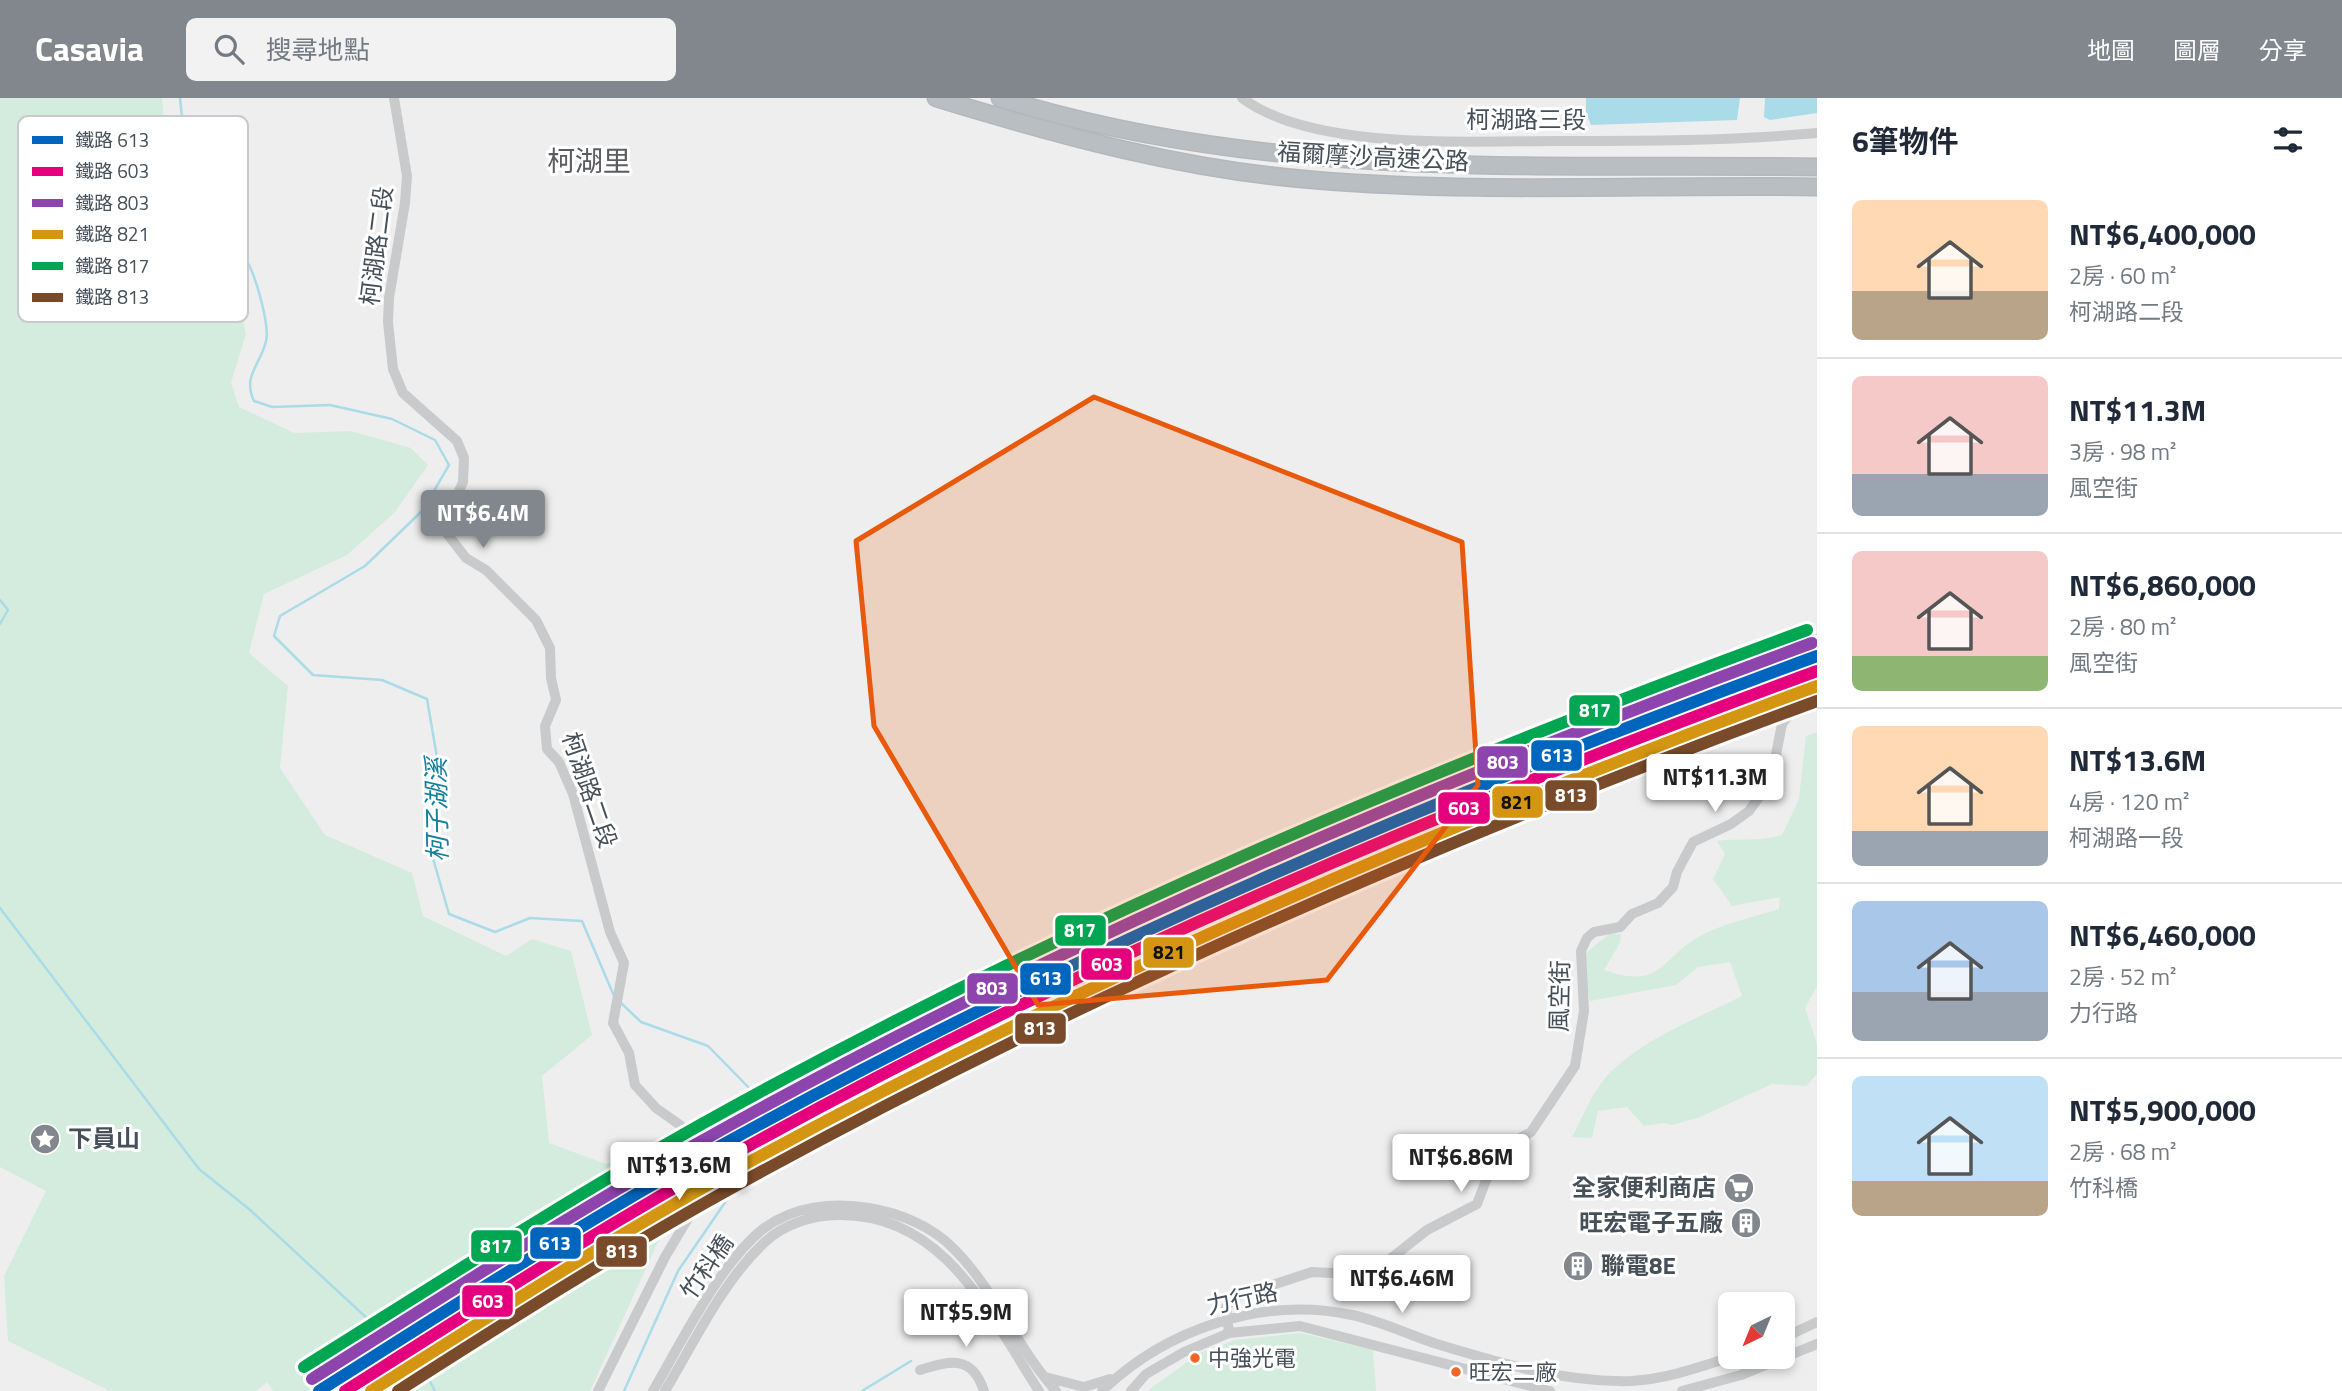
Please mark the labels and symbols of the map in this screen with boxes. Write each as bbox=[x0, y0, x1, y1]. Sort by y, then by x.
street label: 柯湖路三段 bbox=[1466, 101, 1586, 137]
legend bbox=[18, 116, 248, 322]
text: 鐵路 613 bbox=[75, 125, 149, 154]
street label: 福爾摩沙高速公路 bbox=[1276, 133, 1470, 179]
district label: 柯湖里 bbox=[547, 139, 631, 182]
text: 鐵路 603 bbox=[75, 156, 149, 185]
street label: 柯湖路二段 bbox=[351, 184, 401, 308]
text: 鐵路 803 bbox=[75, 188, 149, 217]
text: 鐵路 821 bbox=[75, 219, 149, 248]
text: 鐵路 817 bbox=[75, 251, 149, 280]
text: 鐵路 813 bbox=[75, 282, 149, 311]
pin: NT$6.4M bbox=[418, 490, 548, 550]
line badge: 817 bbox=[1568, 694, 1621, 727]
text: 817 bbox=[1579, 695, 1611, 724]
street label: 柯湖路二段 bbox=[553, 727, 626, 852]
line badge: 613 bbox=[1530, 739, 1583, 772]
text: 613 bbox=[1541, 740, 1573, 769]
line badge: 803 bbox=[1476, 745, 1529, 779]
text: 803 bbox=[1487, 747, 1519, 776]
water label: 柯子湖溪 bbox=[416, 754, 457, 862]
pin: NT$11.3M bbox=[1643, 754, 1787, 814]
line badge: 813 bbox=[1544, 779, 1598, 812]
text: 813 bbox=[1555, 780, 1587, 809]
line badge: 821 bbox=[1491, 785, 1544, 819]
text: 821 bbox=[1501, 787, 1533, 816]
line badge: 603 bbox=[1437, 791, 1491, 825]
text: 603 bbox=[1448, 793, 1480, 822]
line badge: 817 bbox=[1054, 914, 1107, 947]
text: 817 bbox=[1064, 915, 1096, 944]
line badge: 821 bbox=[1142, 936, 1195, 969]
text: 821 bbox=[1153, 937, 1185, 966]
line badge: 603 bbox=[1080, 947, 1133, 981]
text: 603 bbox=[1091, 949, 1123, 978]
street label: 風空街 bbox=[1540, 960, 1578, 1032]
line badge: 613 bbox=[1019, 962, 1072, 996]
text: 613 bbox=[1030, 963, 1062, 992]
line badge: 803 bbox=[966, 972, 1019, 1005]
text: 803 bbox=[976, 973, 1008, 1002]
line badge: 813 bbox=[1014, 1012, 1067, 1045]
text: 813 bbox=[1024, 1013, 1056, 1042]
place label: 下員山 bbox=[68, 1120, 140, 1156]
place icon: 下員山 bbox=[28, 1122, 62, 1156]
pin: NT$6.86M bbox=[1389, 1134, 1533, 1194]
pin: NT$13.6M bbox=[607, 1142, 751, 1202]
place label: 全家便利商店 bbox=[1572, 1169, 1716, 1205]
supermarket icon: 全家便利商店 bbox=[1722, 1171, 1756, 1205]
place label: 旺宏電子五廠 bbox=[1579, 1204, 1723, 1240]
building icon: 旺宏電子五廠 bbox=[1729, 1206, 1763, 1240]
line badge: 613 bbox=[529, 1226, 582, 1260]
street label: 竹科橋 bbox=[671, 1227, 742, 1306]
text: 613 bbox=[539, 1228, 571, 1257]
line badge: 817 bbox=[470, 1229, 523, 1263]
text: 817 bbox=[480, 1231, 512, 1260]
line badge: 813 bbox=[595, 1235, 648, 1268]
text: 813 bbox=[606, 1236, 638, 1265]
place label: 聯電8E bbox=[1601, 1247, 1676, 1283]
building icon: 聯電8E bbox=[1561, 1249, 1595, 1283]
pin: NT$6.46M bbox=[1330, 1256, 1474, 1315]
street label: 力行路 bbox=[1203, 1273, 1281, 1323]
line badge: 603 bbox=[461, 1284, 514, 1318]
text: 603 bbox=[472, 1286, 504, 1315]
pin: NT$5.9M bbox=[901, 1290, 1031, 1349]
north arrow bbox=[1718, 1292, 1796, 1368]
place label: 中強光電 bbox=[1208, 1341, 1296, 1375]
marker: 中強光電 bbox=[1188, 1351, 1202, 1365]
place label: 旺宏二廠 bbox=[1469, 1355, 1557, 1389]
marker: 旺宏二廠 bbox=[1449, 1365, 1463, 1379]

